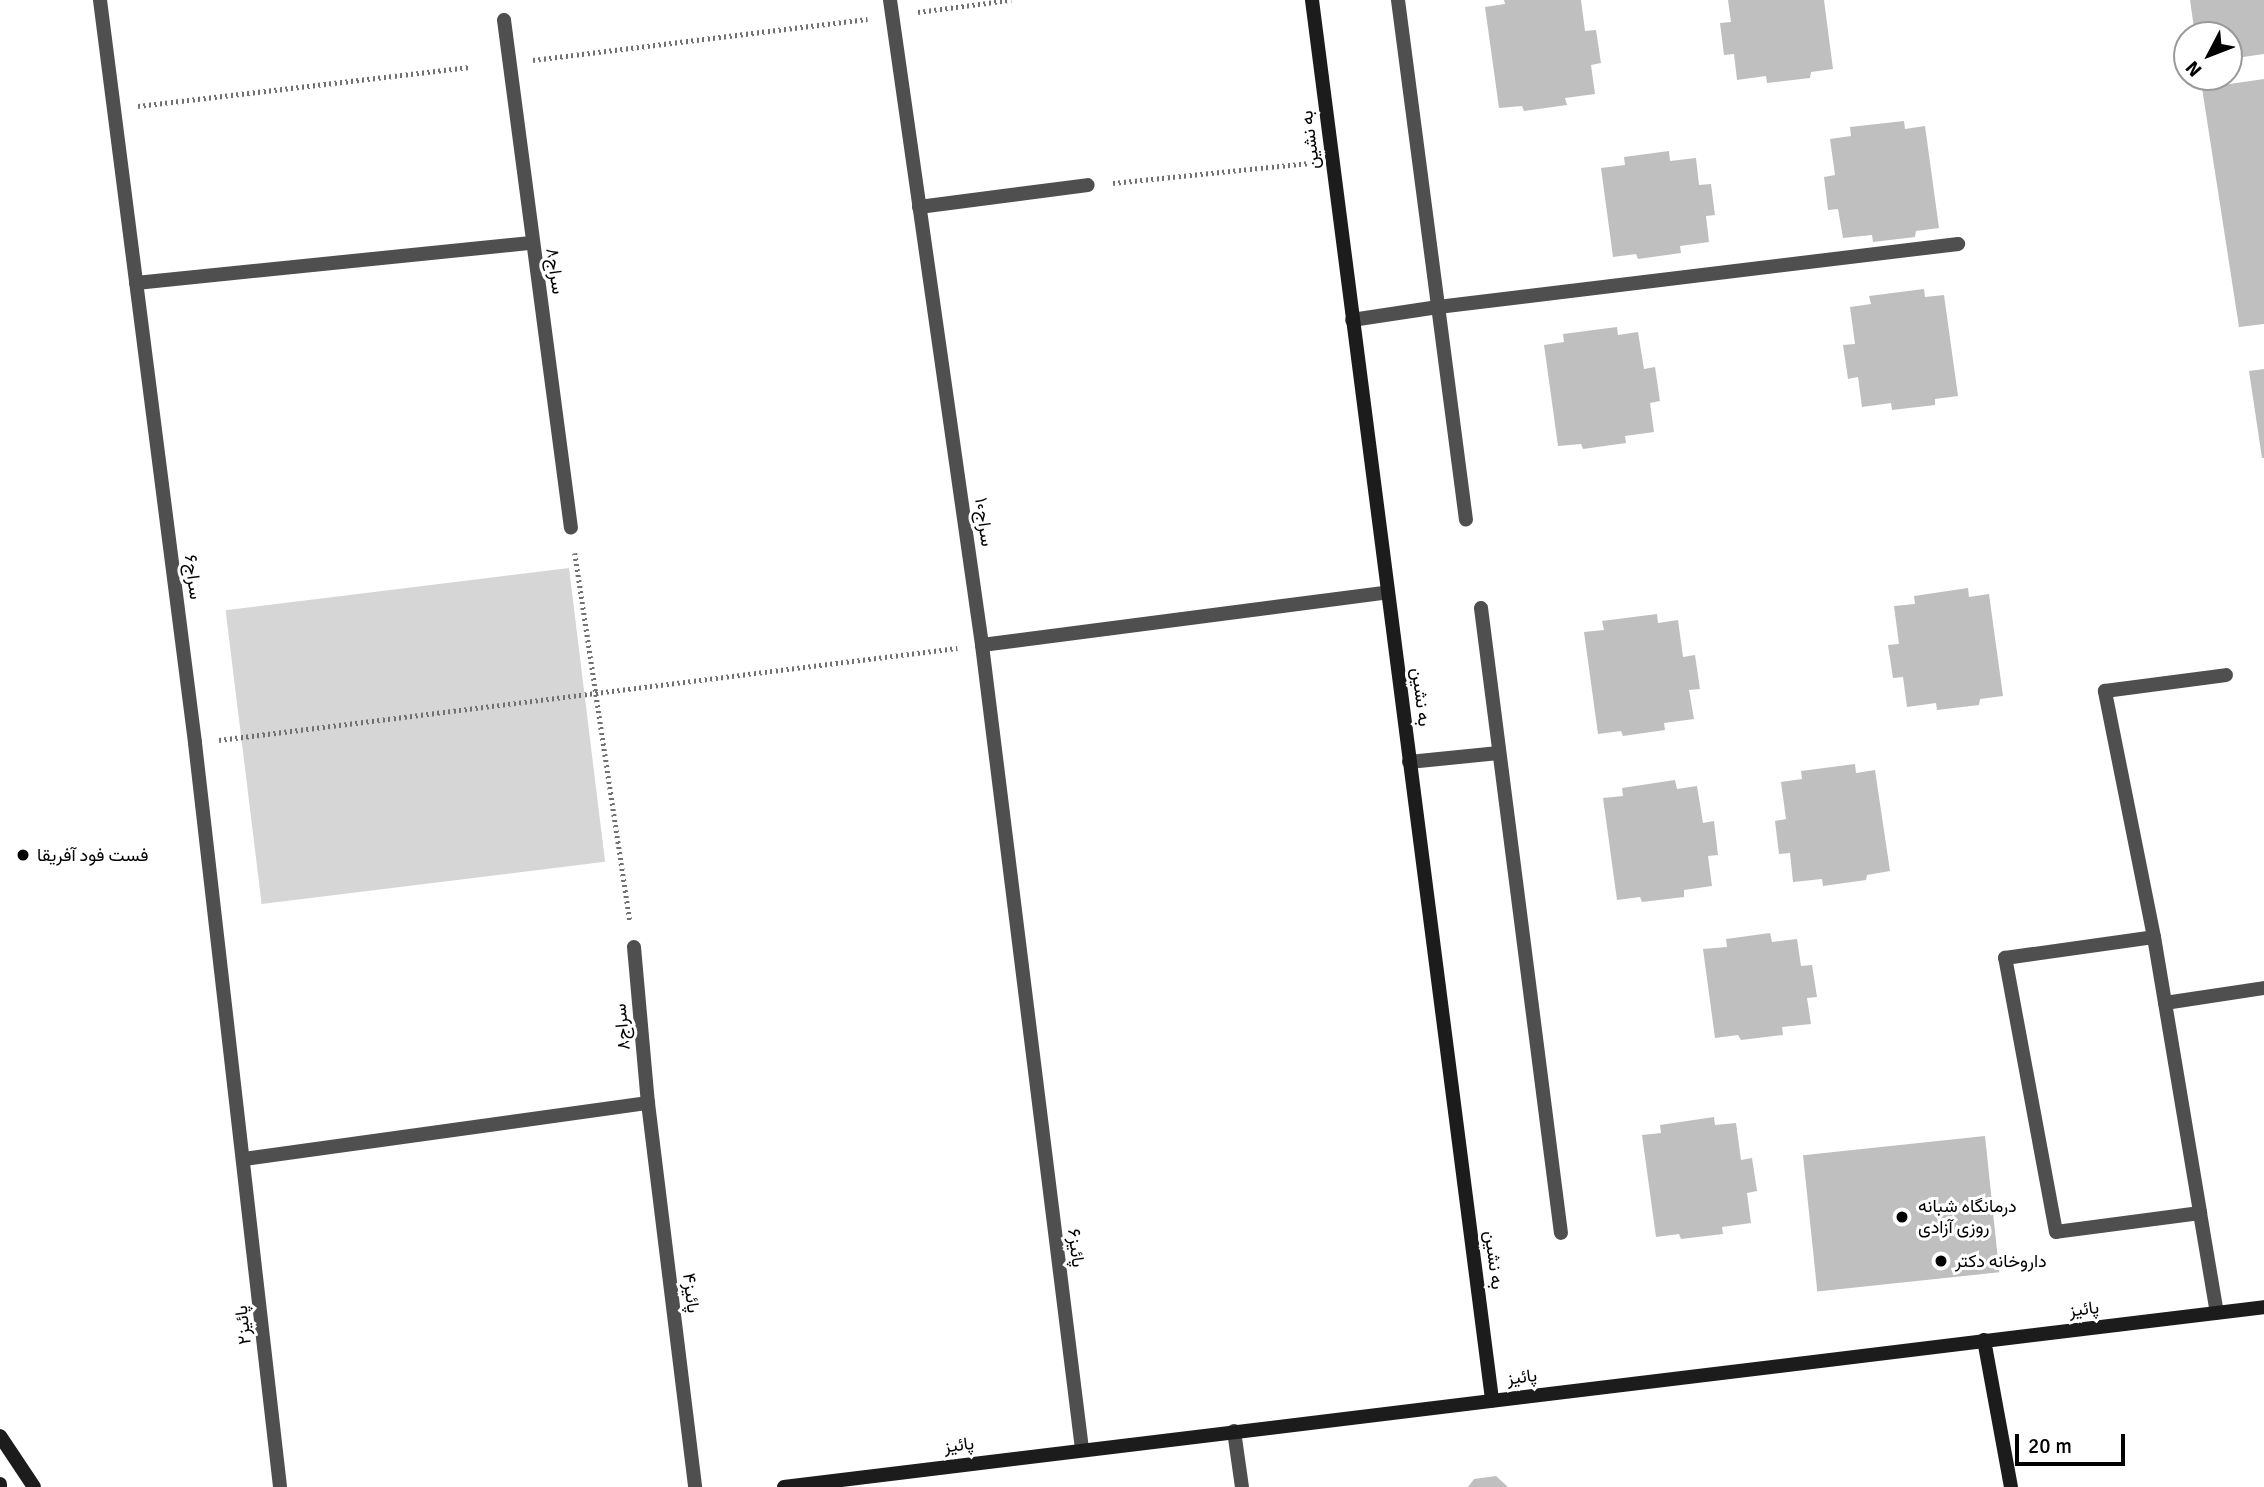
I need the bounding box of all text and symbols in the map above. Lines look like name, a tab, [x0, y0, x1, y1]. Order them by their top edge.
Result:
north arrow	[2173, 21, 2243, 91]
text: N	[2181, 56, 2207, 82]
street label: به نشین	[1296, 109, 1324, 171]
street label: سراج۸	[541, 246, 569, 296]
street label: سراج۱۰	[970, 496, 998, 548]
street label: سراج۶	[180, 553, 206, 601]
street label: به نشین	[1407, 666, 1435, 728]
place label: فست فود آفریقا	[37, 844, 149, 866]
marker: فست فود آفریقا	[15, 847, 31, 863]
street label: ۸سراج	[609, 1003, 635, 1051]
place label: درمانگاه شبانه روزی آزادی	[1918, 1196, 2017, 1238]
marker: درمانگاه شبانه روزی آزادی	[1892, 1207, 1912, 1227]
street label: پائیز۶	[1063, 1227, 1089, 1269]
street label: به نشین	[1480, 1229, 1508, 1291]
place label: داروخانه دکتر	[1955, 1250, 2047, 1272]
marker: داروخانه دکتر	[1933, 1253, 1949, 1269]
street label: پائیز۴	[678, 1272, 704, 1314]
street label: پائیز	[2068, 1296, 2100, 1322]
street label: پائیز۲	[230, 1304, 256, 1346]
street label: پائیز	[1506, 1364, 1538, 1390]
scale bar	[2019, 1420, 2129, 1464]
street label: پائیز	[943, 1432, 975, 1458]
text: 20 m	[2028, 1433, 2072, 1459]

